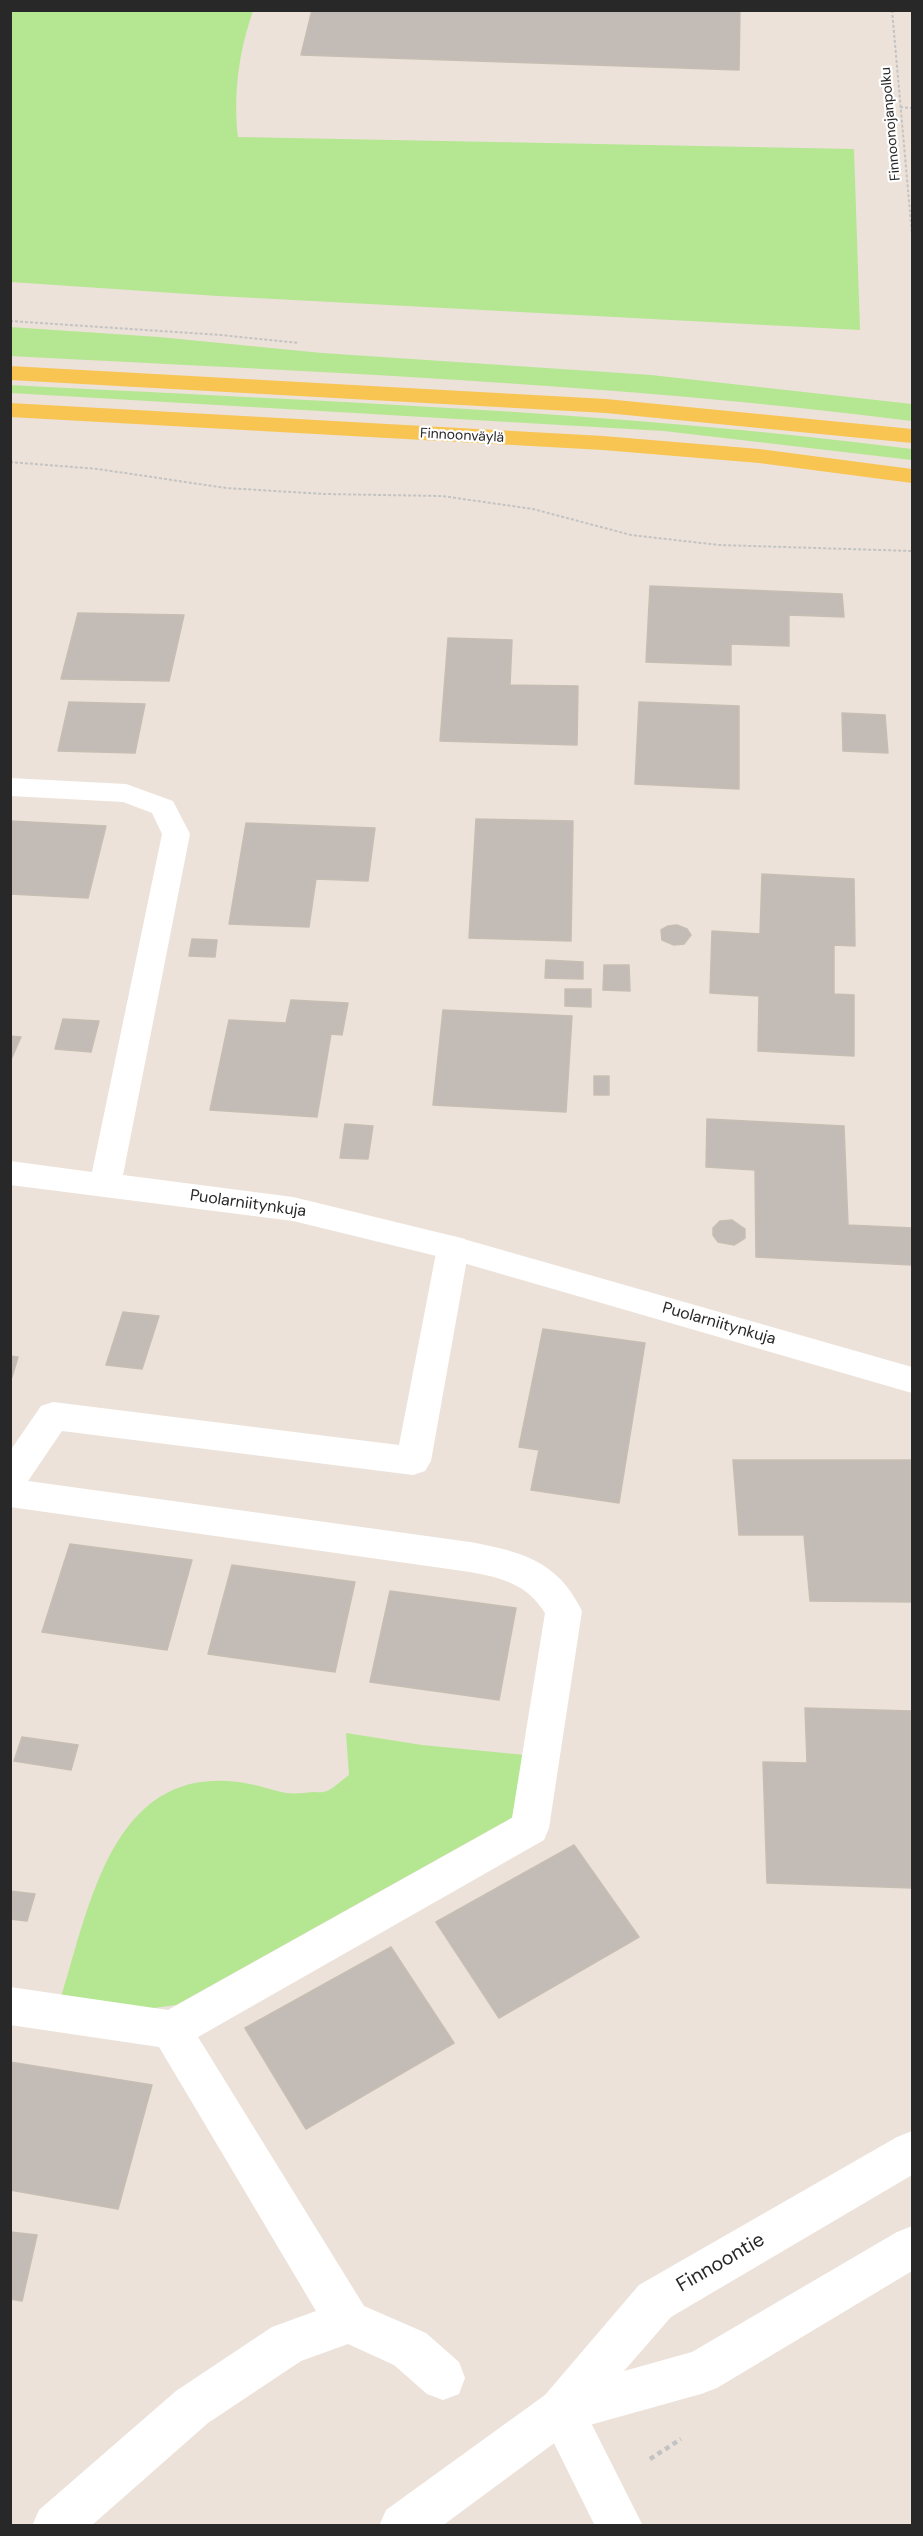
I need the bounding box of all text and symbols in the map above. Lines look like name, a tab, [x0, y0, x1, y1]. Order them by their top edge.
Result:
street label: Finnoonojanpolku	[878, 66, 904, 182]
street label: Finnoonväylä	[419, 425, 505, 447]
street label: Puolarniitynkuja	[189, 1186, 307, 1222]
street label: Puolarniitynkuja	[660, 1299, 778, 1349]
street label: Finnoontie	[673, 2228, 769, 2298]

